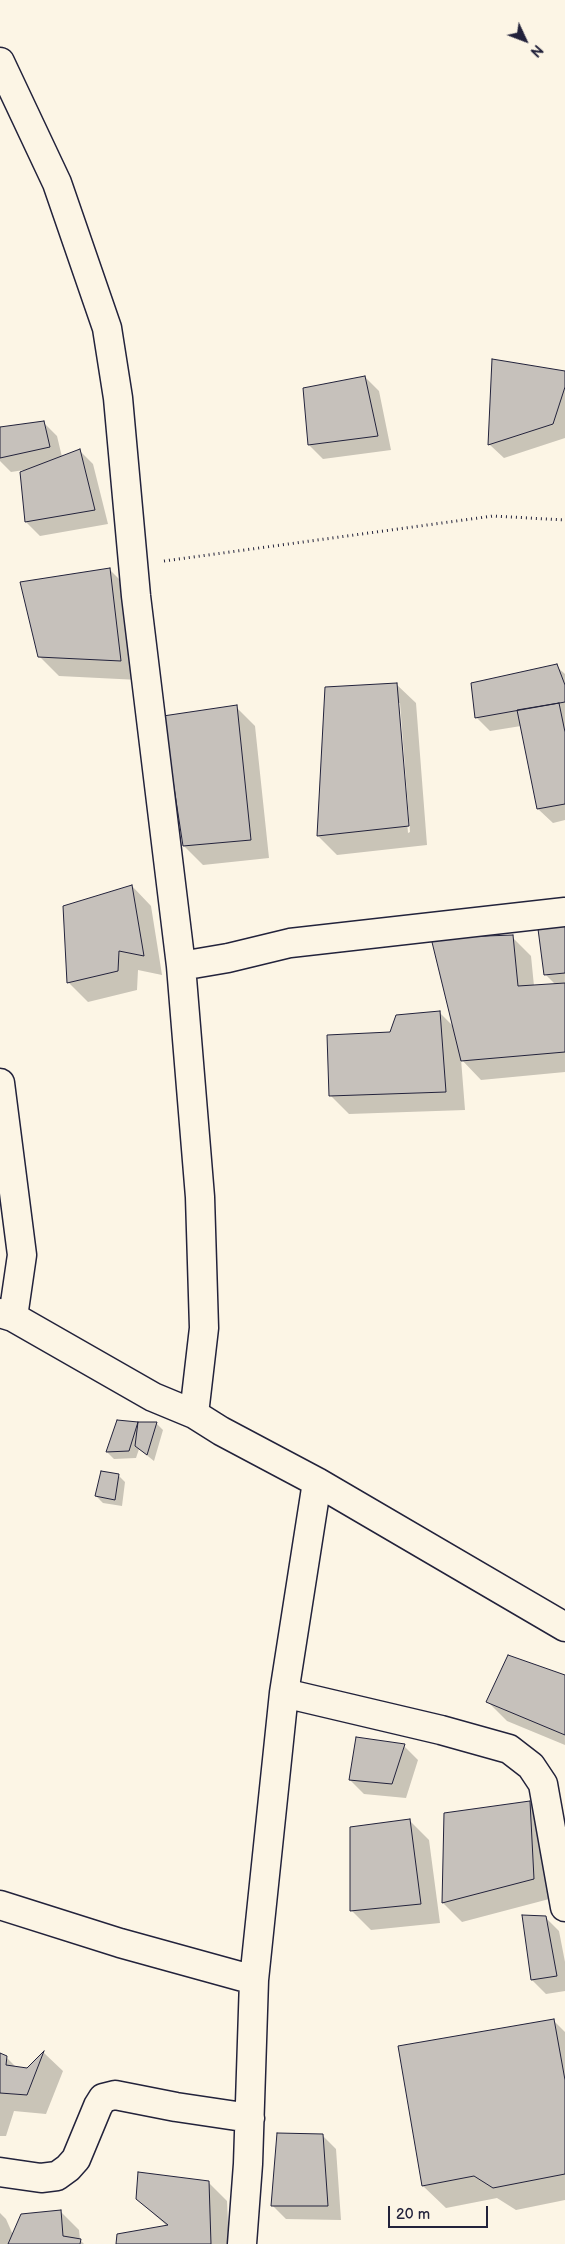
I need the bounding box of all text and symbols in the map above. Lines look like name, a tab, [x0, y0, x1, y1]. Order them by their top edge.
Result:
north arrow	[500, 15, 550, 65]
text: N	[527, 41, 546, 60]
scale bar	[390, 2196, 490, 2228]
text: 20 m	[396, 2205, 430, 2224]

